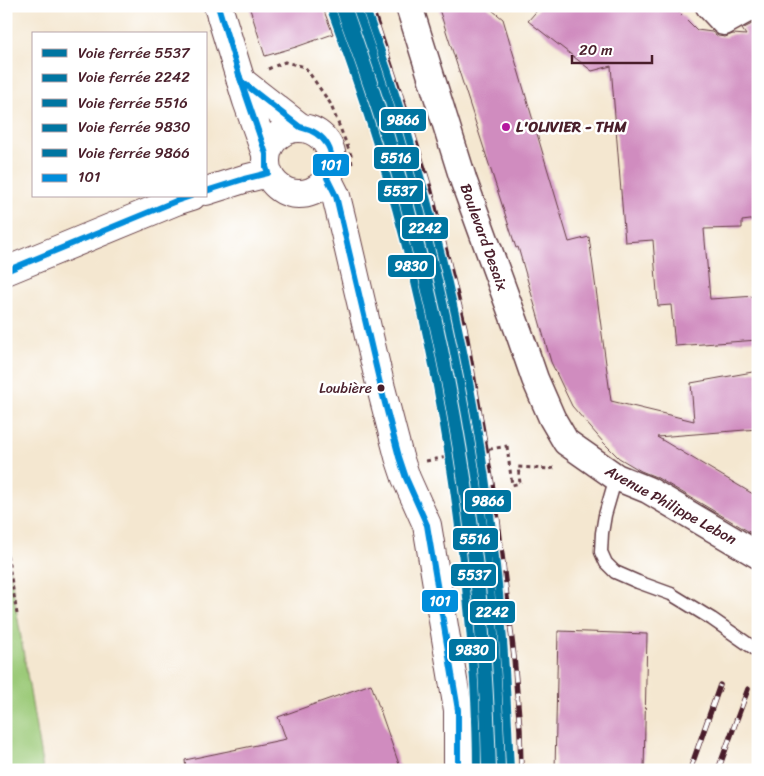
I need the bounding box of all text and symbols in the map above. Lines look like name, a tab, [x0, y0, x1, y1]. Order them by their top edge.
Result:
legend	[32, 32, 208, 198]
scale bar	[572, 32, 652, 64]
text: 20 m	[579, 37, 613, 63]
text: Voie ferrée 5537	[78, 40, 191, 66]
text: Voie ferrée 2242	[78, 64, 190, 90]
text: Voie ferrée 5516	[78, 90, 188, 116]
line badge: 9866	[380, 108, 427, 132]
text: 9866	[387, 108, 420, 133]
text: Voie ferrée 9830	[78, 114, 190, 140]
place label: L'OLIVIER - THM	[516, 114, 627, 140]
marker: L'OLIVIER - THM	[500, 121, 512, 133]
text: Voie ferrée 9866	[78, 140, 190, 166]
line badge: 5516	[373, 146, 420, 170]
text: 5516	[380, 146, 412, 171]
line badge: 101	[312, 153, 350, 177]
text: 101	[321, 153, 341, 178]
text: 101	[78, 164, 100, 190]
line badge: 5537	[377, 179, 424, 203]
text: 5537	[384, 179, 417, 204]
street label: Boulevard Desaix	[453, 180, 515, 294]
line badge: 2242	[401, 216, 449, 240]
text: 2242	[408, 216, 442, 241]
line badge: 9830	[387, 254, 435, 278]
text: 9830	[394, 254, 428, 279]
place label: Loubière	[319, 376, 372, 401]
marker: Loubière	[376, 383, 386, 393]
street label: Avenue Philippe Lebon	[600, 458, 742, 552]
line badge: 9866	[464, 489, 512, 513]
text: 9866	[472, 489, 505, 514]
line badge: 5516	[452, 527, 499, 551]
text: 5516	[459, 527, 491, 552]
line badge: 5537	[450, 563, 497, 587]
text: 5537	[458, 563, 491, 588]
line badge: 101	[421, 589, 459, 613]
text: 101	[430, 589, 450, 614]
line badge: 2242	[469, 600, 516, 624]
text: 2242	[475, 600, 509, 625]
line badge: 9830	[448, 638, 496, 662]
text: 9830	[455, 638, 489, 663]

